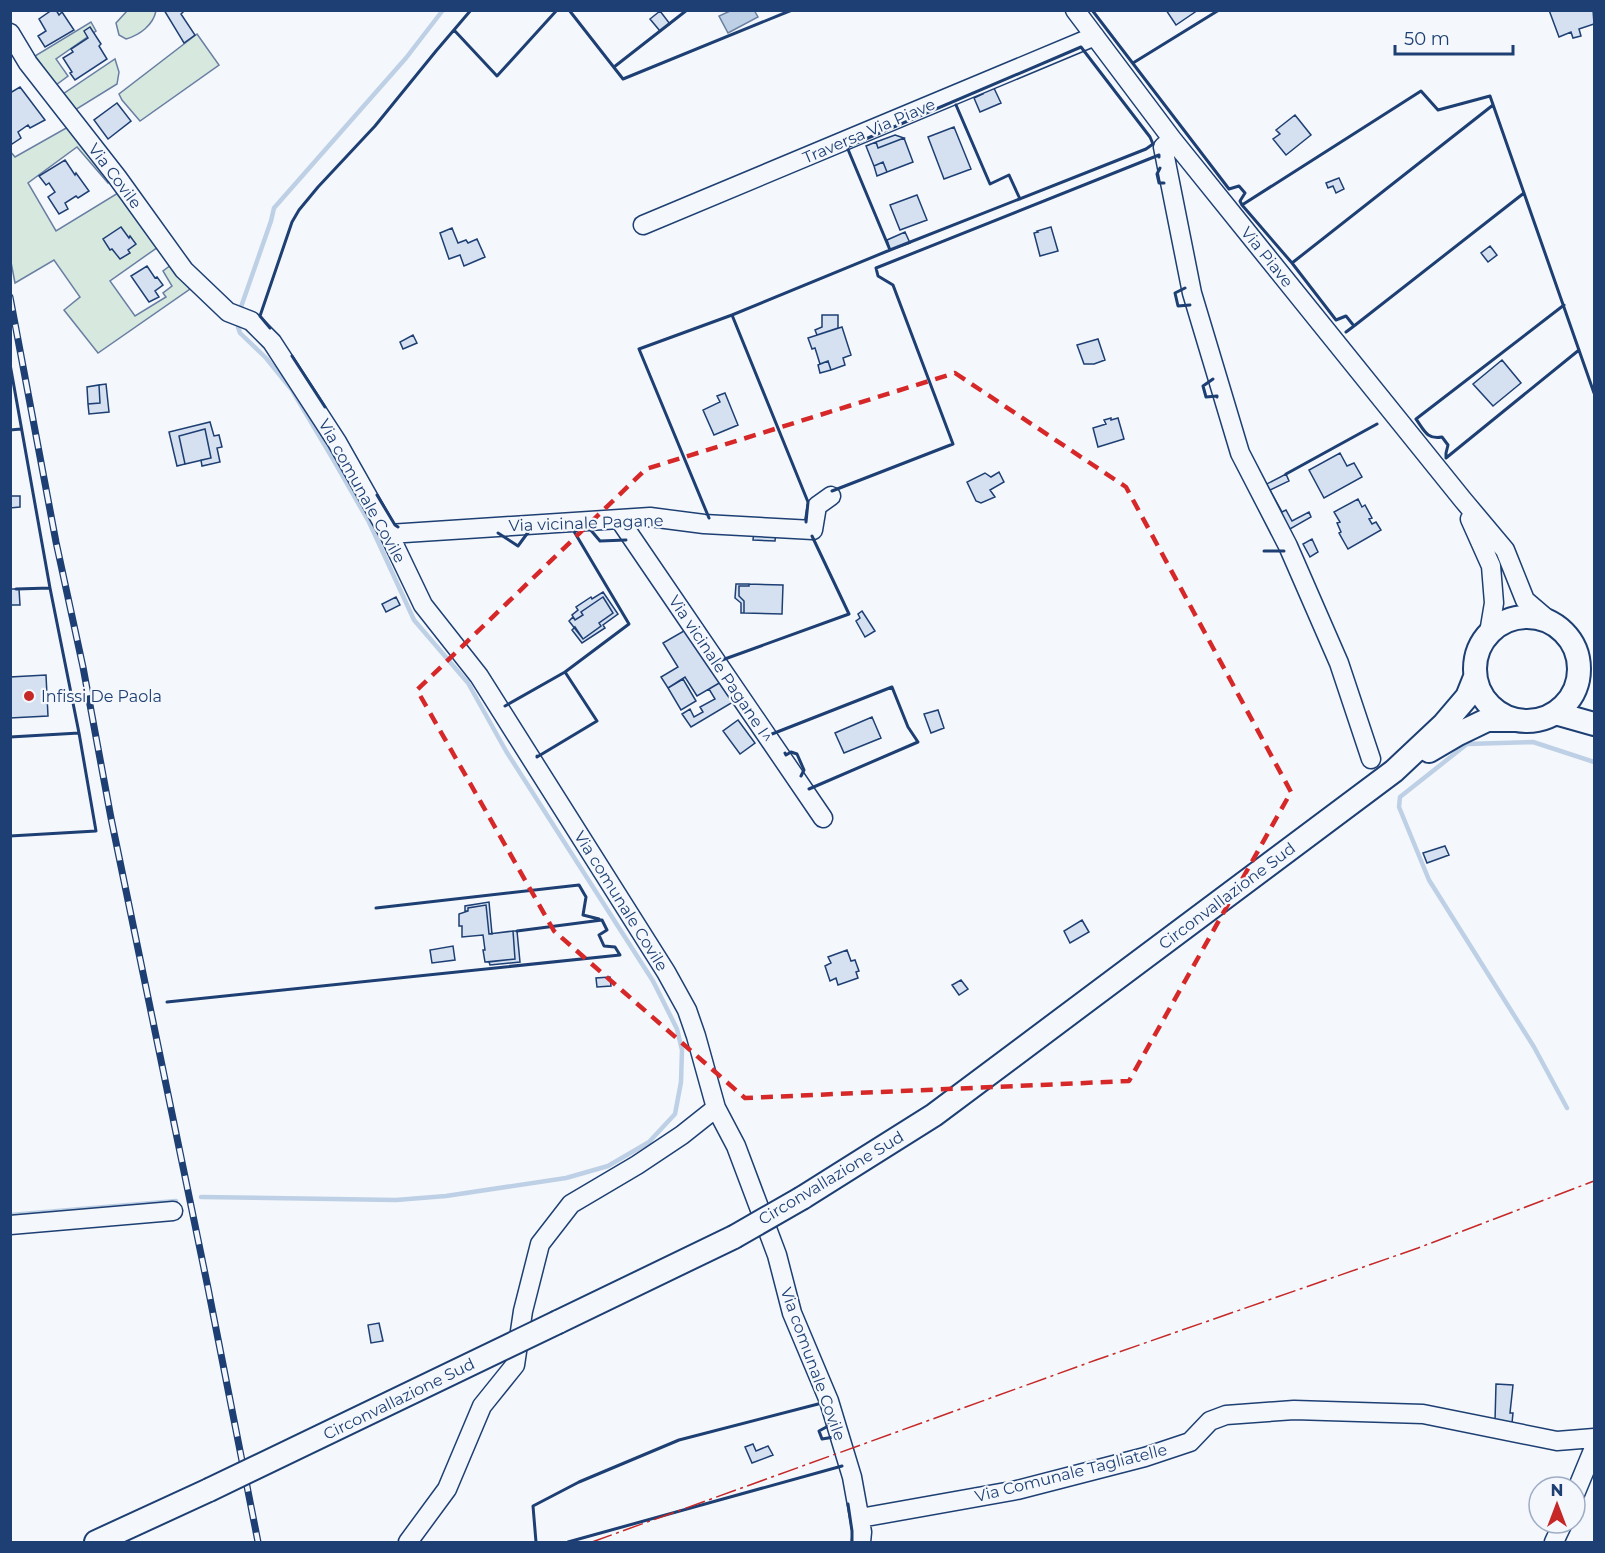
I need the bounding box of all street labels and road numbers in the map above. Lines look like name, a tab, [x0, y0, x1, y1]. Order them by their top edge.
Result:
street label: Traversa Via Piave	[800, 95, 938, 167]
street label: Via Covile	[84, 140, 146, 212]
street label: Via Piave	[1237, 223, 1297, 291]
street label: Via comunale Covile	[315, 416, 409, 566]
street label: Via vicinale Pagane	[508, 511, 664, 535]
street label: Via vicinale Pagane I^	[665, 592, 777, 746]
street label: Via comunale Covile	[570, 827, 672, 975]
street label: Circonvallazione Sud	[1155, 838, 1299, 954]
street label: Circonvallazione Sud	[755, 1127, 907, 1229]
street label: Via comunale Covile	[776, 1285, 850, 1443]
street label: Circonvallazione Sud	[320, 1354, 478, 1444]
street label: Via Comunale Tagliatelle	[973, 1440, 1169, 1506]

